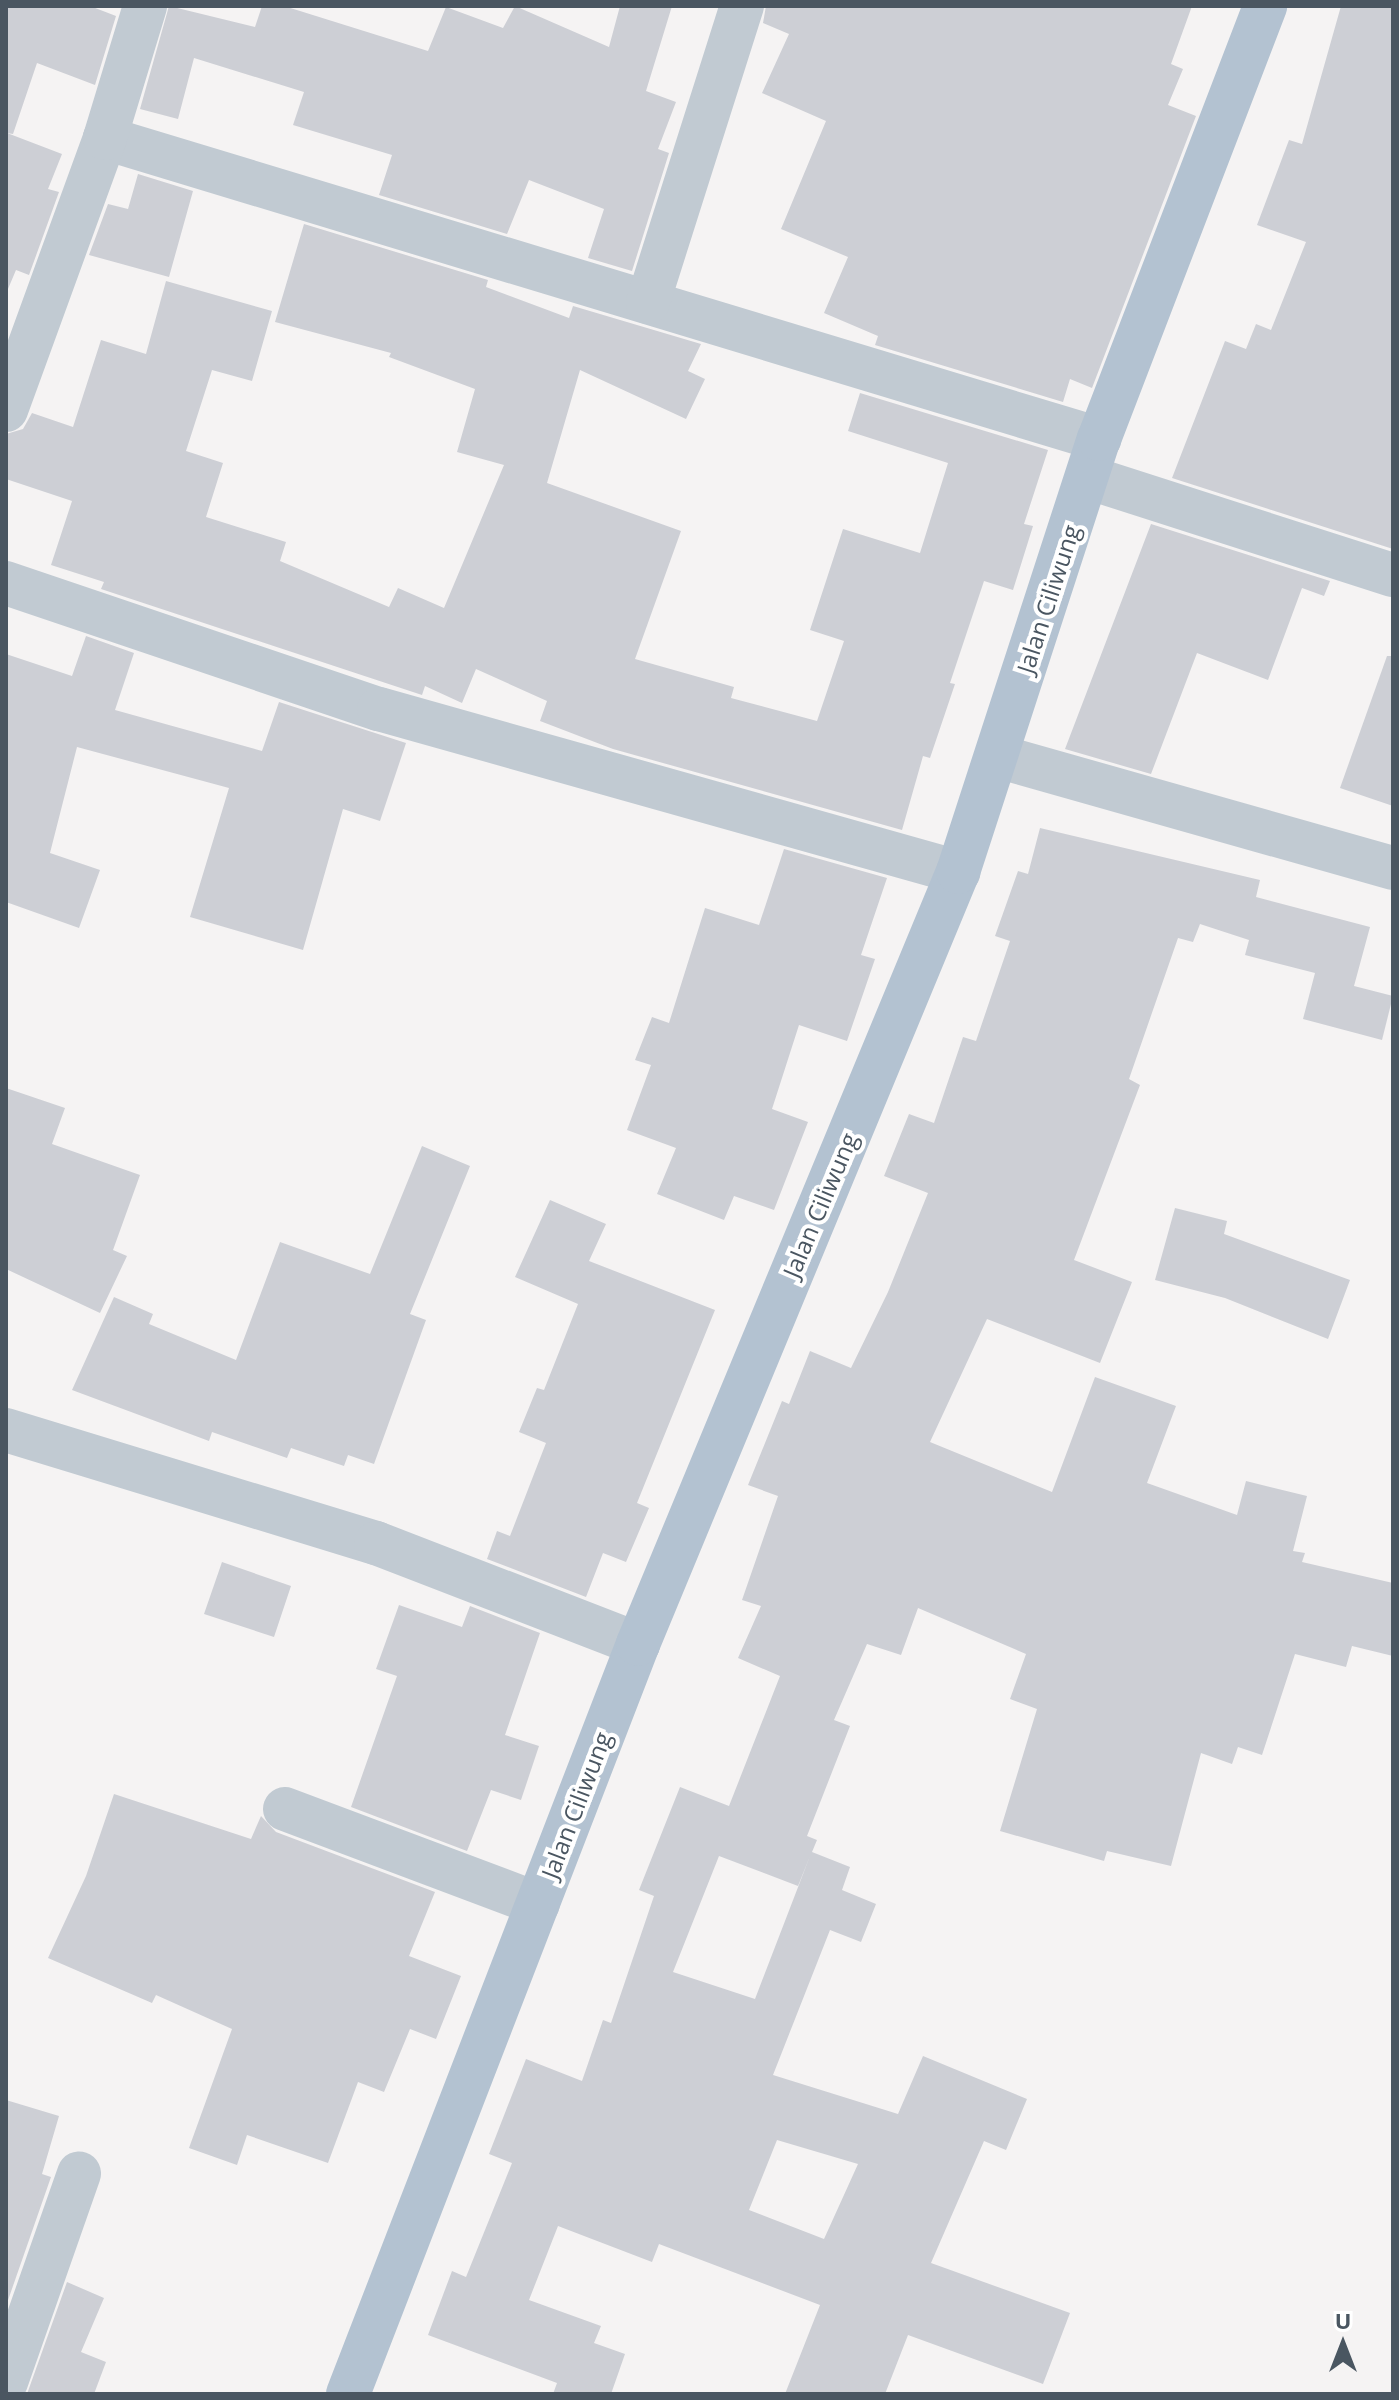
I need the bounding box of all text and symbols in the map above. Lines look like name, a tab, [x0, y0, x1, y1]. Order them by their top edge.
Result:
street label: Jalan Ciliwung	[1010, 521, 1086, 677]
street label: Jalan Ciliwung	[777, 1128, 863, 1282]
street label: Jalan Ciliwung	[535, 1728, 617, 1882]
north arrow	[1303, 2304, 1383, 2384]
text: U	[1335, 2305, 1351, 2335]

